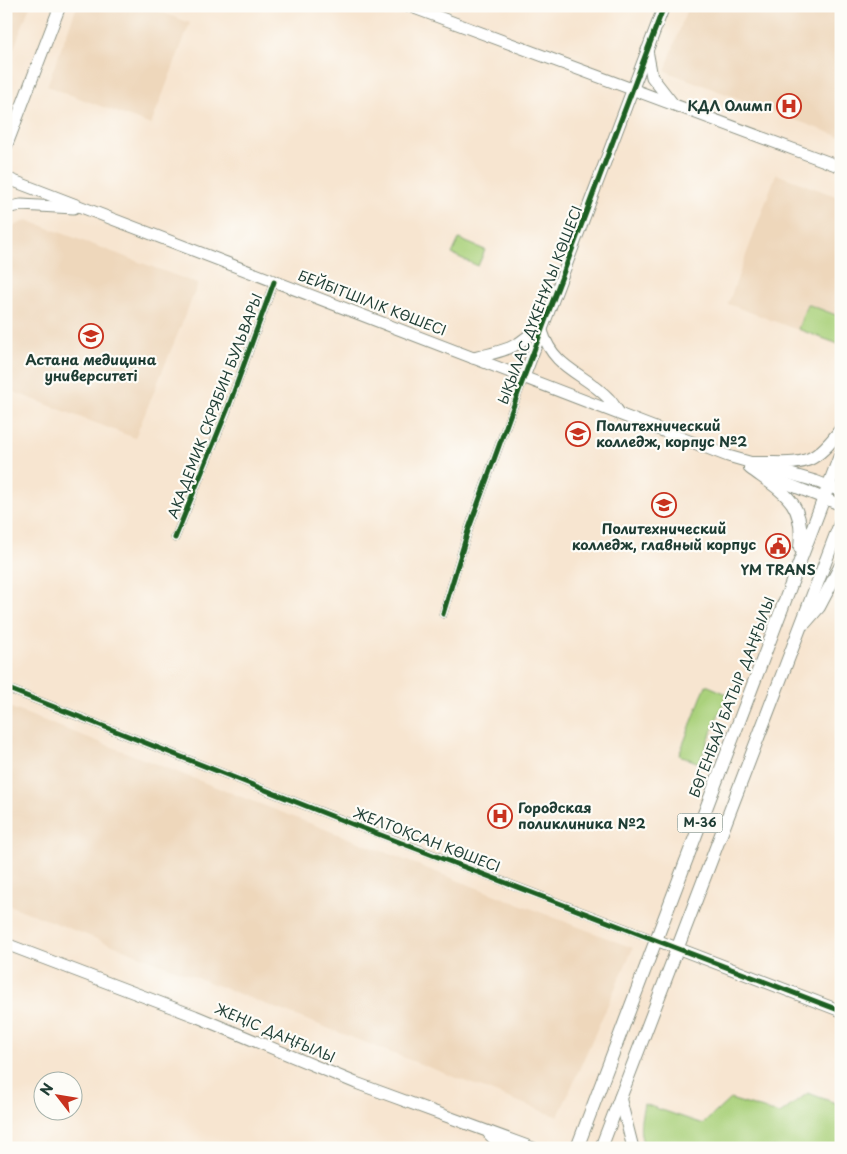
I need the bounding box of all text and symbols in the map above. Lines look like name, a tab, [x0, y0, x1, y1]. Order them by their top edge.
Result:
hospital icon: КДЛ Олимп	[776, 93, 802, 119]
place label: КДЛ Олимп	[687, 95, 772, 116]
street label: ЫҚЫЛАС ДҮКЕНҰЛЫ КӨШЕСІ	[492, 203, 587, 407]
street label: БЕЙБІТШІЛІК КӨШЕСІ	[295, 265, 449, 341]
street label: АКАДЕМИК СКРЯБИН БУЛЬВАРЫ	[162, 290, 267, 521]
school or university icon: Астана медицина университеті	[78, 323, 104, 349]
place label: Астана медицина университеті	[26, 349, 157, 386]
place label: Политехнический колледж, корпус №2	[596, 415, 747, 452]
school or university icon: Политехнический колледж, корпус №2	[565, 421, 591, 447]
school or university icon: Политехнический колледж, главный корпус	[651, 492, 677, 518]
place label: Политехнический колледж, главный корпус	[572, 518, 756, 555]
public building icon: YM TRANS	[765, 533, 791, 559]
place label: YM TRANS	[740, 559, 816, 580]
street label: БӨГЕНБАЙ БАТЫР ДАҢҒЫЛЫ	[684, 593, 780, 800]
place label: Городская поликлиника №2	[518, 797, 646, 834]
street label: ЖЕЛТОҚСАН КӨШЕСІ	[350, 802, 503, 877]
hospital icon: Городская поликлиника №2	[487, 803, 513, 829]
road number: M-36	[678, 814, 722, 832]
street label: ЖЕҢІС ДАҢҒЫЛЫ	[212, 998, 339, 1067]
north arrow	[32, 1072, 82, 1122]
text: N	[35, 1079, 58, 1099]

